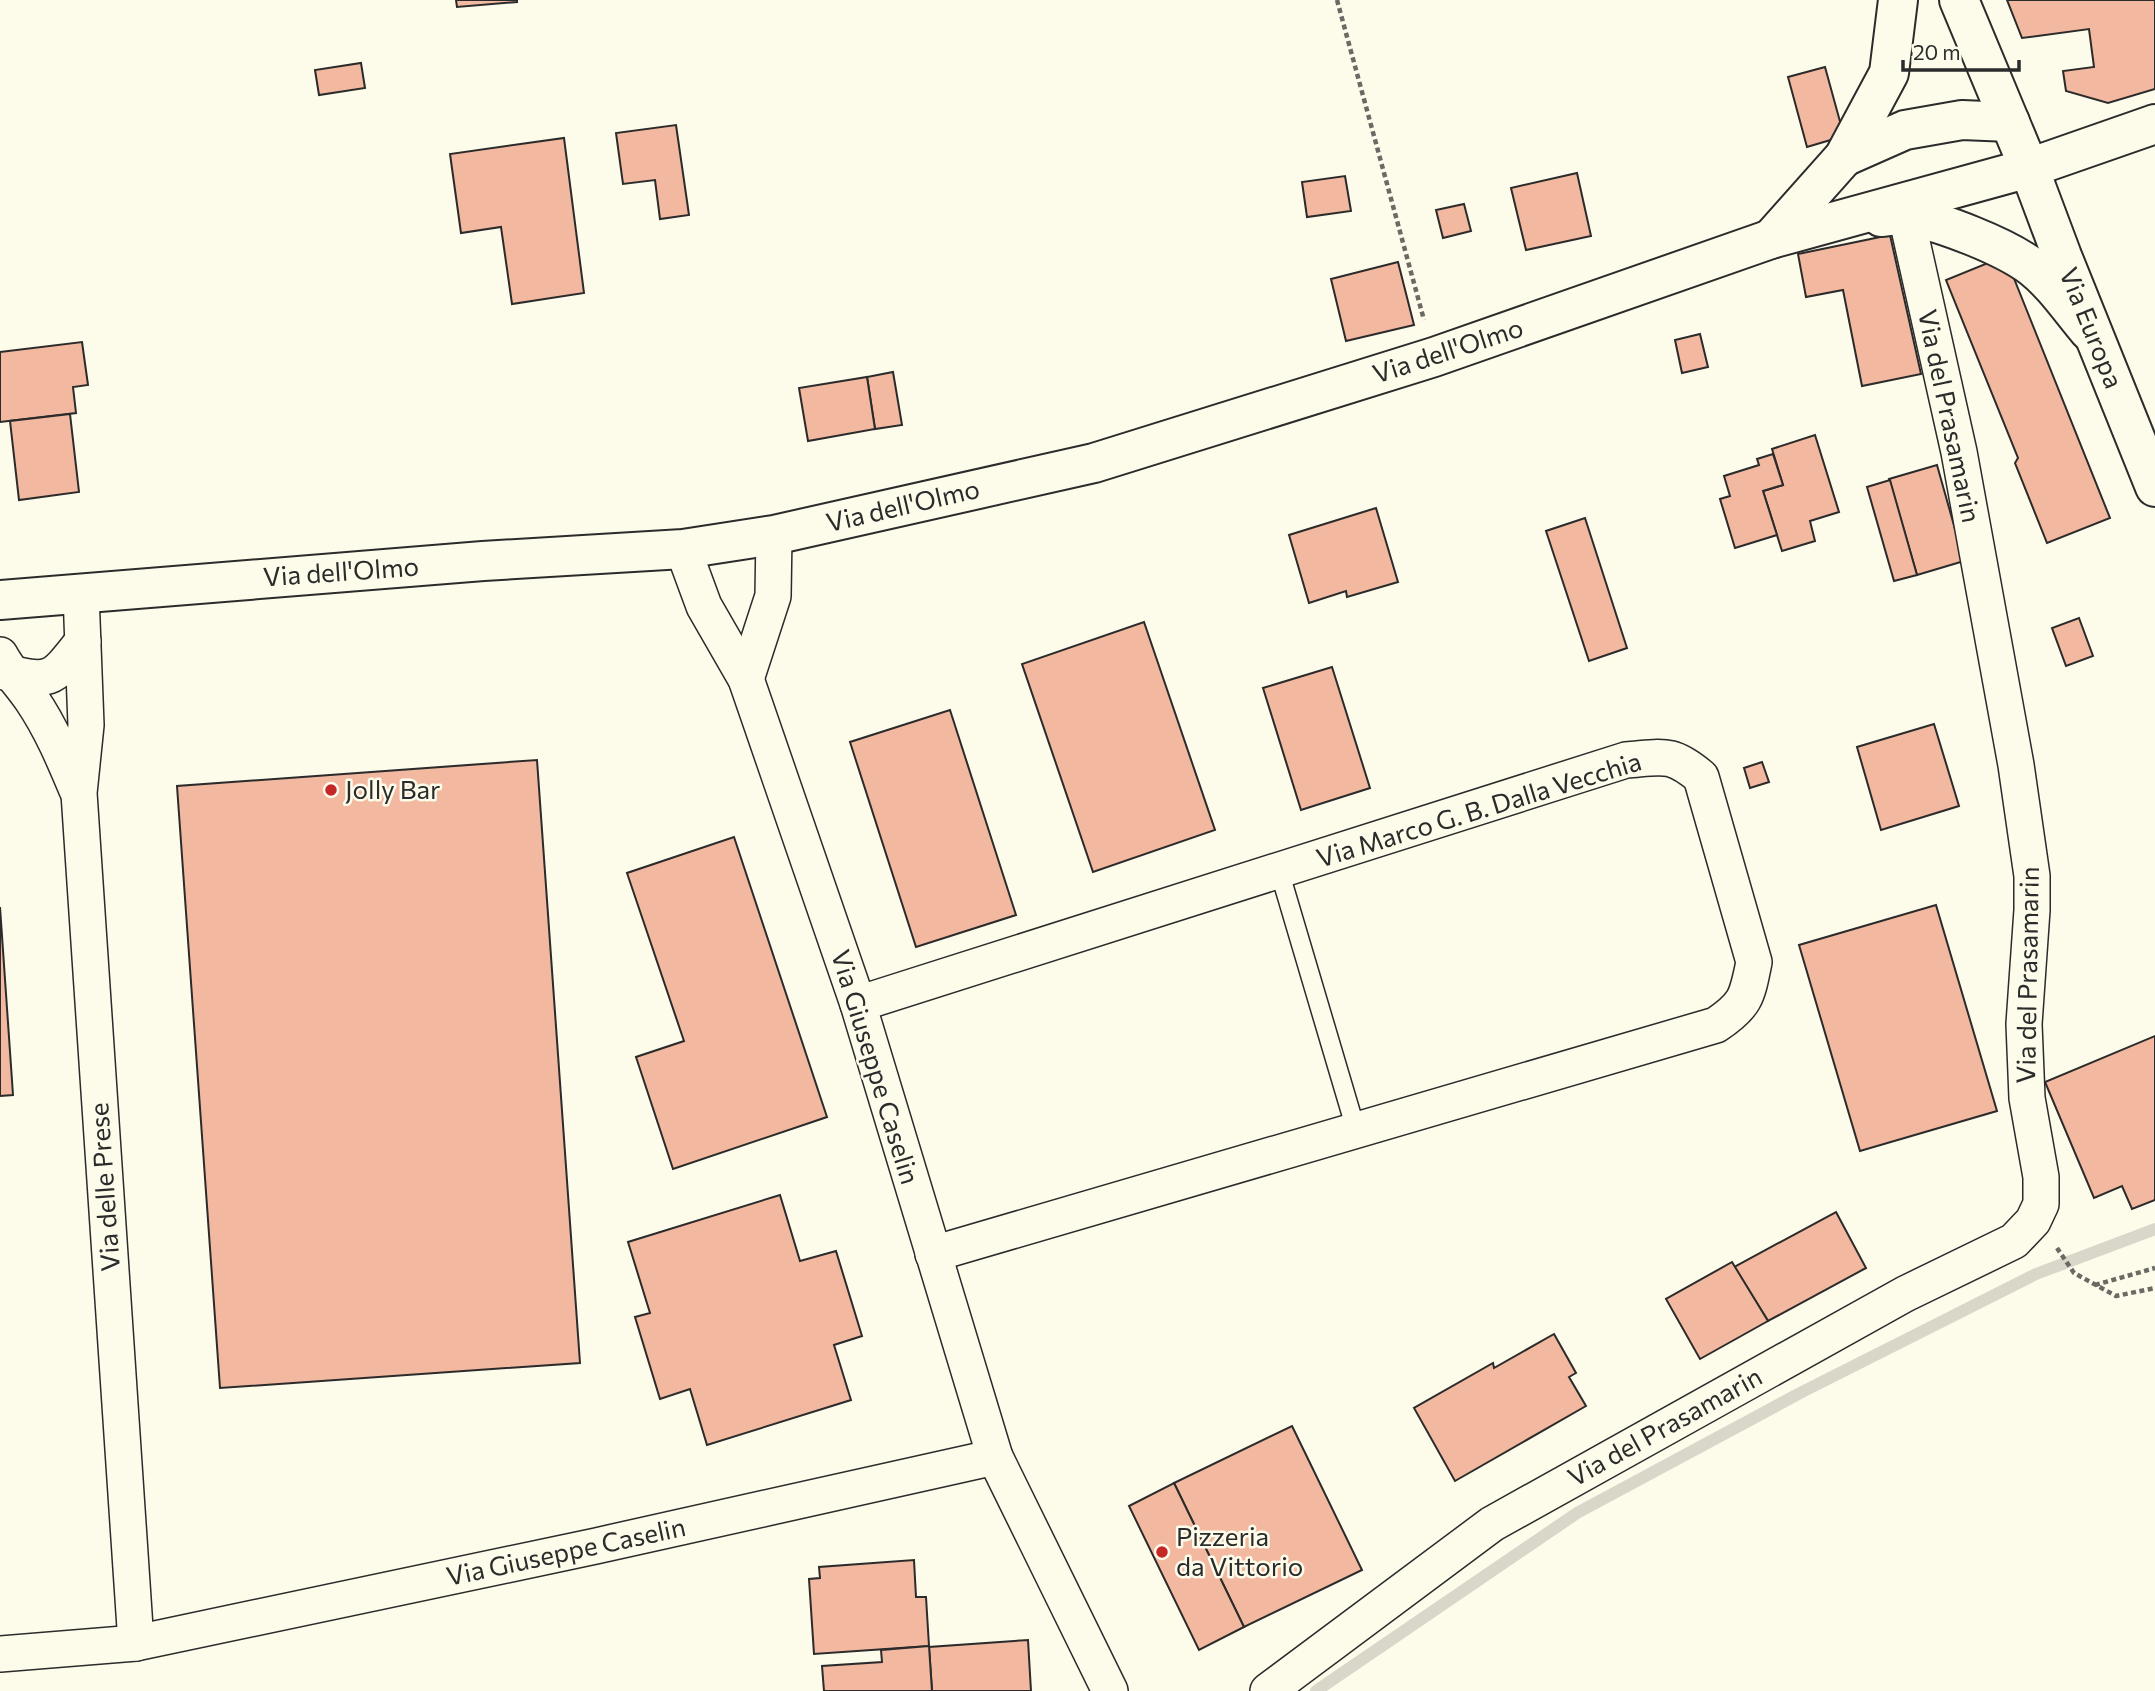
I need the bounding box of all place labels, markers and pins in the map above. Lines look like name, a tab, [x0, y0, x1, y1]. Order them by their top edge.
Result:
place label: Jolly Bar	[345, 773, 441, 804]
marker: Jolly Bar	[323, 782, 339, 798]
place label: Pizzeria da Vittorio	[1176, 1520, 1303, 1581]
marker: Pizzeria da Vittorio	[1154, 1544, 1170, 1560]

